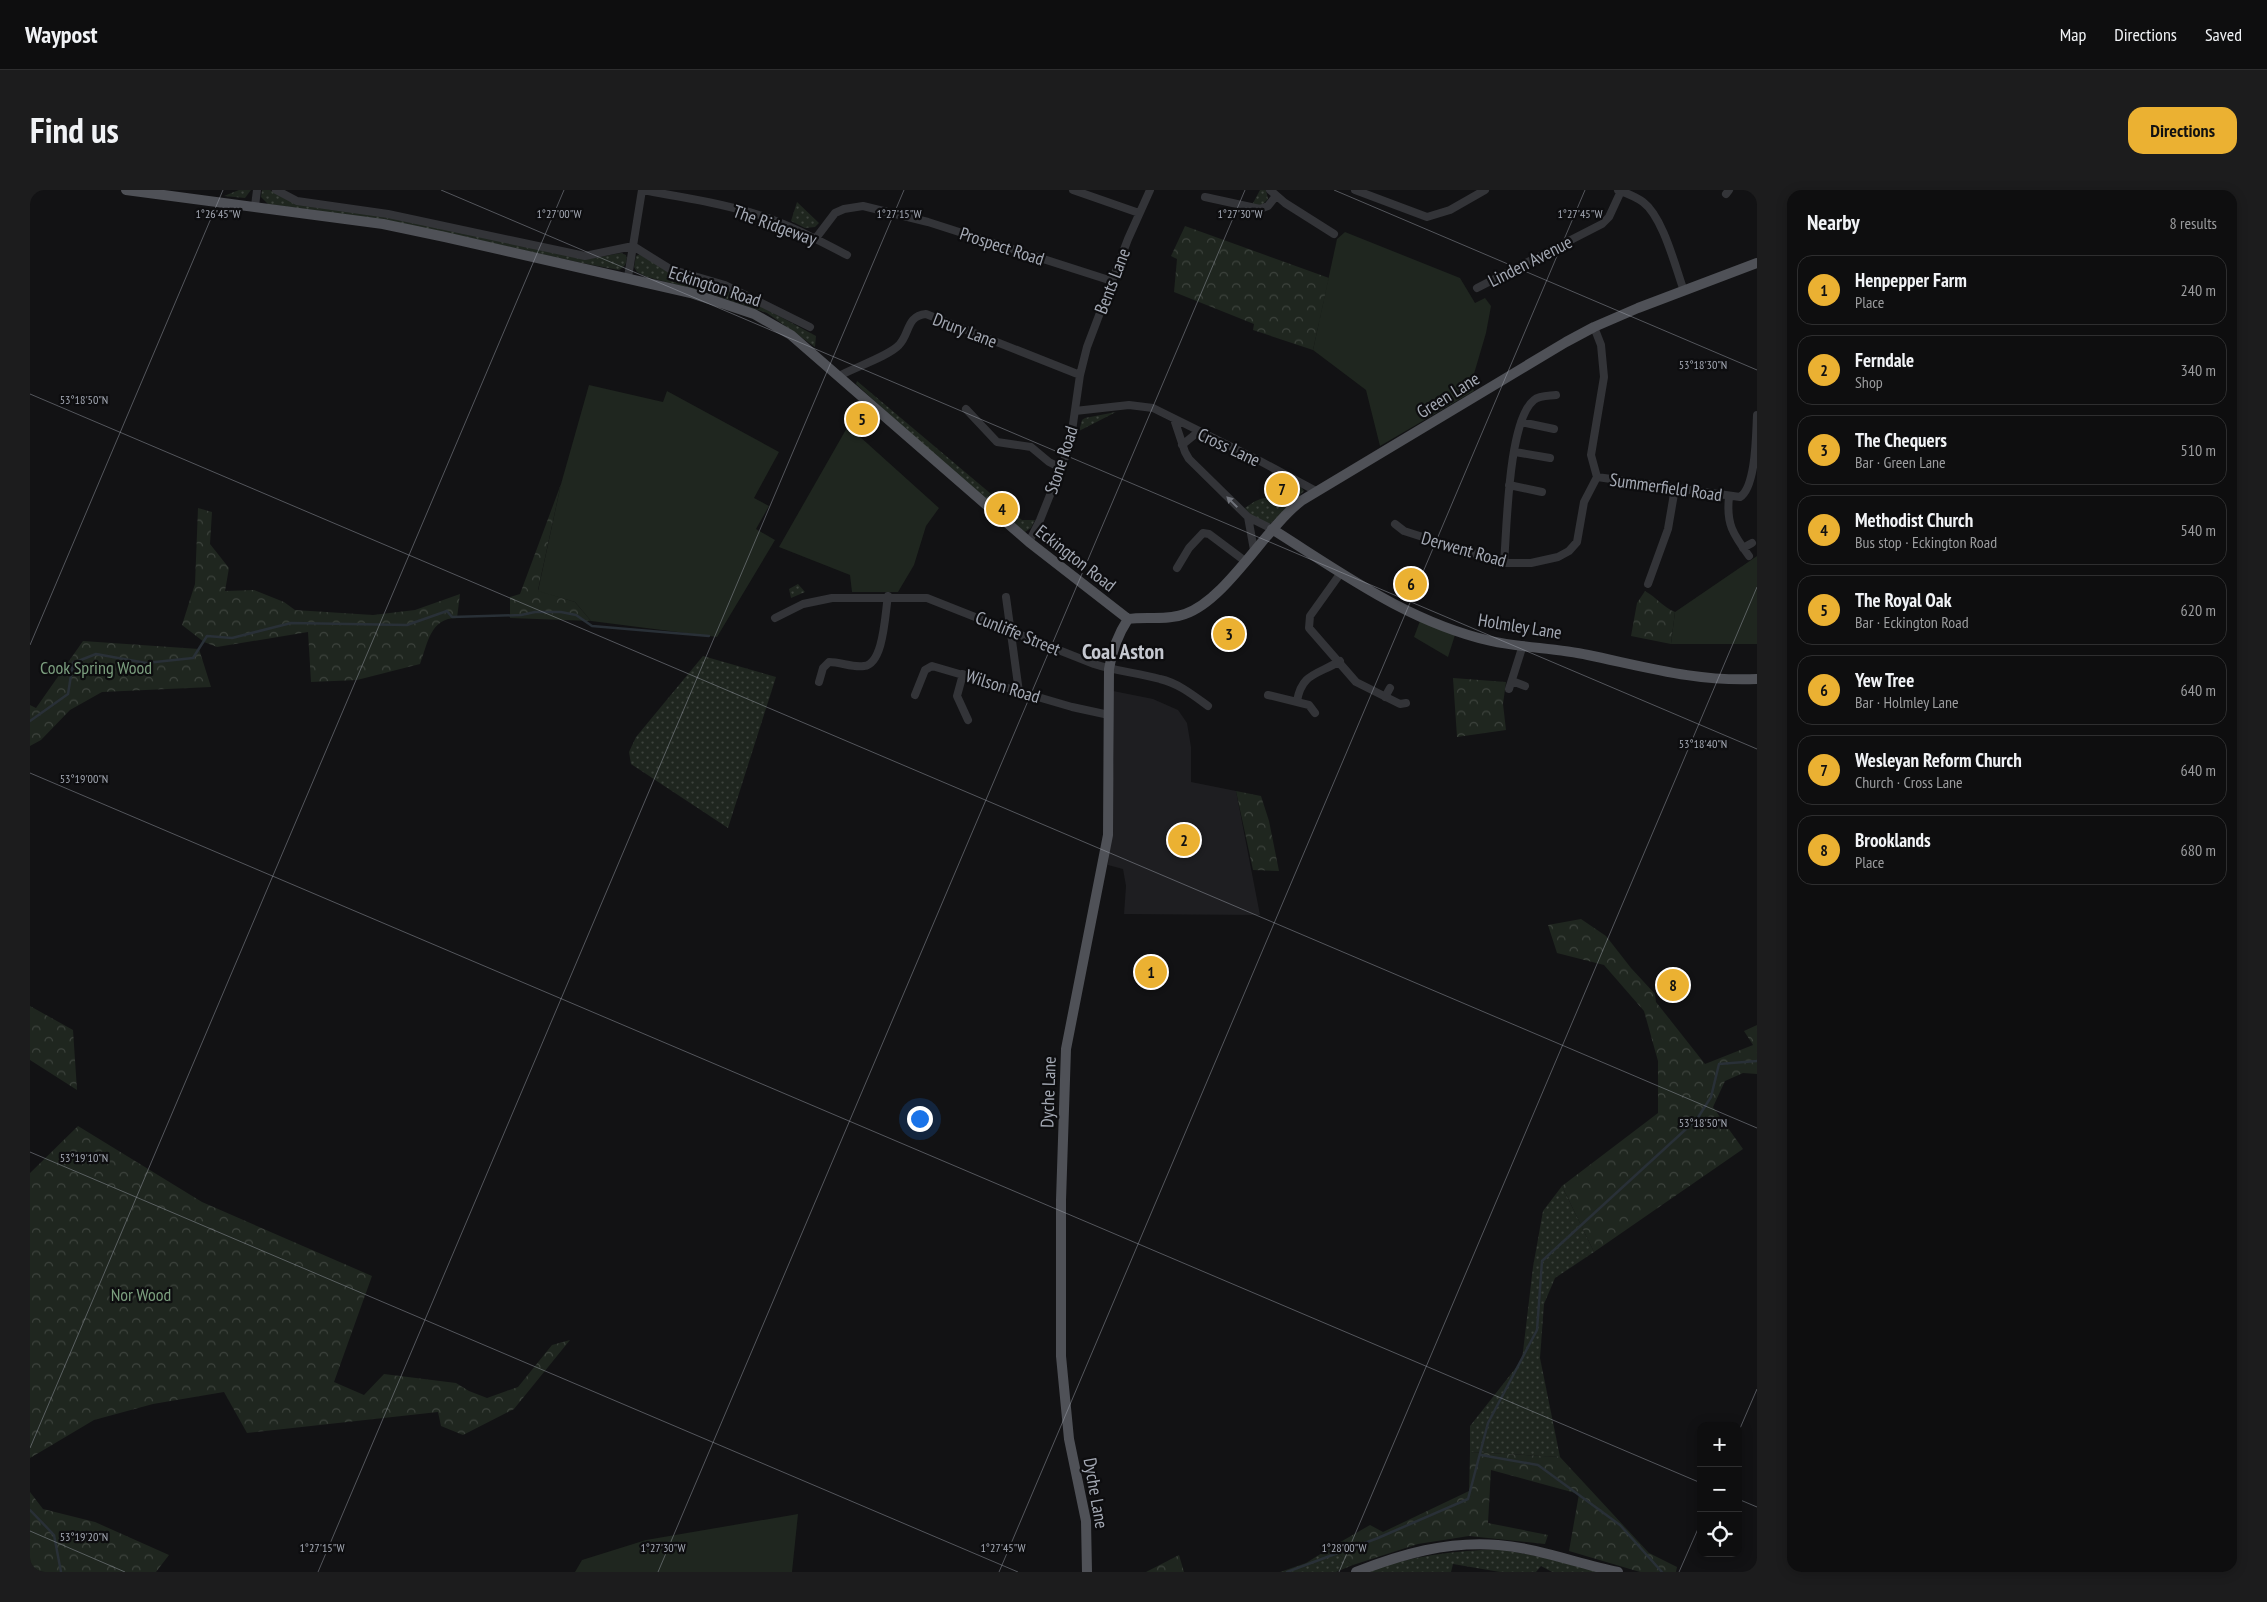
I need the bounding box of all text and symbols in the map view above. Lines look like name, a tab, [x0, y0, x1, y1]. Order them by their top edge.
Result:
text: Waypost	[25, 19, 98, 50]
text: Map	[2060, 23, 2086, 46]
text: Directions	[2114, 23, 2177, 46]
text: Saved	[2205, 23, 2242, 46]
text: Find us	[30, 107, 119, 153]
button: Directions	[2128, 107, 2237, 154]
street label: The Ridgeway	[730, 199, 820, 251]
text: 1°26'45"W	[195, 206, 241, 221]
text: 1°27'00"W	[536, 206, 582, 221]
text: 1°27'15"W	[876, 206, 922, 221]
text: 1°27'30"W	[1217, 206, 1263, 221]
text: 1°27'45"W	[1557, 206, 1603, 221]
text: Nearby	[1807, 209, 1860, 236]
text: 8 results	[2170, 213, 2217, 233]
street label: Prospect Road	[957, 222, 1047, 270]
street label: Linden Avenue	[1484, 230, 1576, 292]
street label: Bents Lane	[1089, 245, 1135, 317]
street label: Eckington Road	[666, 260, 764, 312]
text: Henpepper Farm	[1855, 268, 1967, 292]
text: 1	[1820, 280, 1828, 300]
text: 240 m	[2181, 280, 2216, 300]
text: Place	[1855, 292, 1884, 312]
street label: Drury Lane	[930, 307, 1000, 353]
text: Ferndale	[1855, 348, 1914, 372]
text: 53°18'30"N	[1679, 357, 1727, 372]
text: 2	[1820, 360, 1828, 380]
text: 340 m	[2181, 360, 2216, 380]
street label: Green Lane	[1412, 367, 1484, 423]
text: Shop	[1855, 372, 1883, 392]
text: 53°18'50"N	[60, 392, 108, 407]
pin: 5	[846, 400, 878, 438]
street label: Stone Road	[1039, 423, 1083, 497]
street label: Cross Lane	[1194, 423, 1264, 471]
text: The Chequers	[1855, 428, 1947, 452]
text: 3	[1820, 440, 1828, 460]
text: 510 m	[2181, 440, 2216, 460]
text: Bar · Green Lane	[1855, 452, 1946, 472]
street label: Summerfield Road	[1608, 468, 1724, 506]
pin: 7	[1266, 470, 1298, 508]
pin: 4	[986, 490, 1018, 528]
one-way arrow	[1226, 496, 1238, 508]
text: Methodist Church	[1855, 508, 1973, 532]
street label: Eckington Road	[1031, 519, 1121, 597]
text: 4	[1820, 520, 1828, 540]
text: 540 m	[2181, 520, 2216, 540]
street label: Derwent Road	[1419, 526, 1509, 572]
text: Bus stop · Eckington Road	[1855, 532, 1997, 552]
pin: 6	[1395, 565, 1427, 603]
text: The Royal Oak	[1855, 588, 1952, 612]
text: 5	[1820, 600, 1828, 620]
text: 620 m	[2181, 600, 2216, 620]
street label: Cunliffe Street	[972, 606, 1064, 660]
street label: Holmley Lane	[1476, 608, 1564, 644]
text: Bar · Eckington Road	[1855, 612, 1969, 632]
pin: 3	[1213, 615, 1245, 653]
district label: Coal Aston	[1082, 637, 1164, 665]
park label: Cook Spring Wood	[40, 656, 152, 679]
street label: Wilson Road	[963, 664, 1043, 708]
text: Yew Tree	[1855, 668, 1914, 692]
text: 6	[1820, 680, 1828, 700]
text: 640 m	[2181, 680, 2216, 700]
text: Bar · Holmley Lane	[1855, 692, 1959, 712]
text: 53°18'40"N	[1679, 736, 1727, 751]
text: Wesleyan Reform Church	[1855, 748, 2022, 772]
text: 7	[1820, 760, 1828, 780]
text: 640 m	[2181, 760, 2216, 780]
text: 53°19'00"N	[60, 771, 108, 786]
text: Church · Cross Lane	[1855, 772, 1963, 792]
pin: 2	[1168, 821, 1200, 859]
text: Brooklands	[1855, 828, 1931, 852]
text: 8	[1820, 840, 1828, 860]
text: 680 m	[2181, 840, 2216, 860]
text: Place	[1855, 852, 1884, 872]
pin: 1	[1135, 953, 1167, 991]
pin: 8	[1657, 966, 1689, 1004]
street label: Dyche Lane	[1035, 1056, 1061, 1128]
your location	[907, 1106, 933, 1132]
text: 53°18'50"N	[1679, 1115, 1727, 1130]
text: 53°19'10"N	[60, 1150, 108, 1165]
park label: Nor Wood	[111, 1283, 171, 1306]
map controls	[1697, 1422, 1742, 1557]
button: +	[1697, 1422, 1742, 1467]
street label: Dyche Lane	[1078, 1456, 1114, 1530]
button: −	[1697, 1467, 1742, 1512]
button: locate	[1697, 1512, 1742, 1557]
text: 53°19'20"N	[60, 1529, 108, 1544]
text: 1°27'15"W	[299, 1540, 345, 1555]
text: 1°27'30"W	[640, 1540, 686, 1555]
text: 1°27'45"W	[980, 1540, 1026, 1555]
text: 1°28'00"W	[1321, 1540, 1367, 1555]

